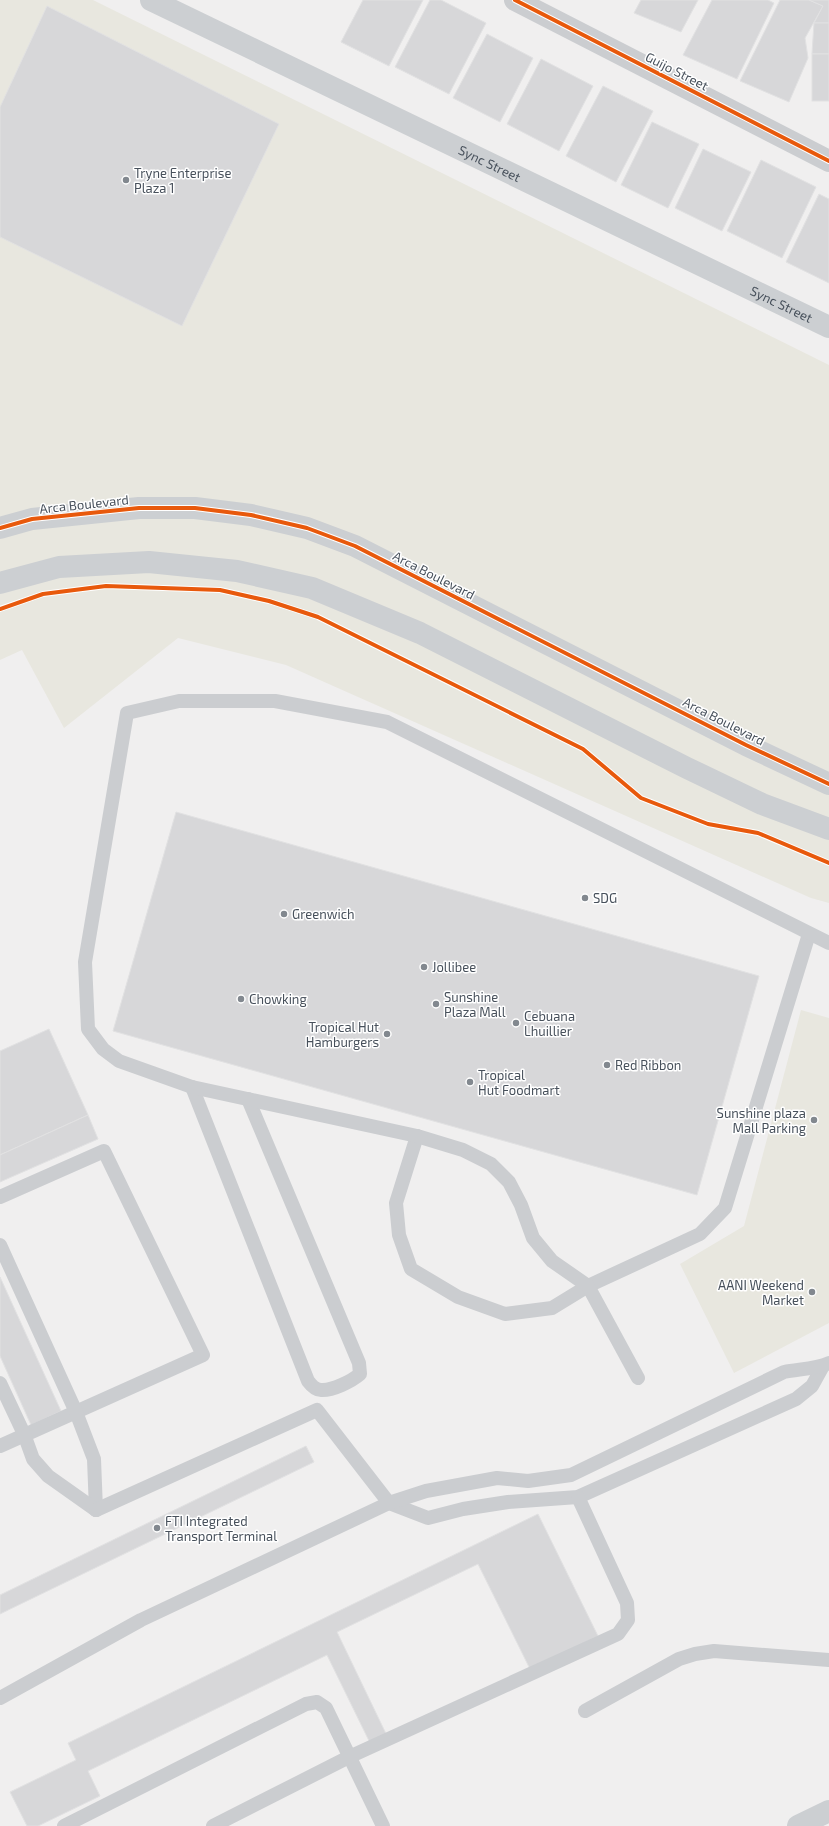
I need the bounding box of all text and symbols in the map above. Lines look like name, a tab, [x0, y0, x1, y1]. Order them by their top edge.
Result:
street label: Guijo Street	[643, 48, 711, 94]
street label: Sync Street	[456, 142, 523, 185]
place label: Tryne Enterprise Plaza 1	[134, 165, 231, 196]
marker: Tryne Enterprise Plaza 1	[121, 175, 131, 185]
street label: Sync Street	[748, 282, 815, 326]
street label: Arca Boulevard	[39, 491, 129, 517]
street label: Arca Boulevard	[390, 548, 478, 602]
street label: Arca Boulevard	[680, 694, 768, 748]
place label: SDG	[593, 890, 617, 906]
marker: SDG	[580, 893, 590, 903]
place label: Greenwich	[292, 906, 355, 922]
marker: Greenwich	[279, 909, 289, 919]
place label: Jollibee	[432, 959, 476, 975]
marker: Jollibee	[419, 962, 429, 972]
place label: Sunshine Plaza Mall	[444, 989, 506, 1020]
place label: Chowking	[249, 991, 307, 1007]
marker: Chowking	[236, 994, 246, 1004]
marker: Sunshine Plaza Mall	[431, 999, 441, 1009]
place label: Cebuana Lhuillier	[524, 1008, 575, 1039]
marker: Cebuana Lhuillier	[511, 1018, 521, 1028]
place label: Tropical Hut Hamburgers	[306, 1019, 379, 1050]
marker: Tropical Hut Hamburgers	[382, 1029, 392, 1039]
place label: Red Ribbon	[615, 1057, 681, 1073]
marker: Red Ribbon	[602, 1060, 612, 1070]
place label: Tropical Hut Foodmart	[478, 1067, 560, 1098]
marker: Tropical Hut Foodmart	[465, 1077, 475, 1087]
place label: Sunshine plaza Mall Parking	[717, 1105, 806, 1136]
marker: Sunshine plaza Mall Parking	[809, 1115, 819, 1125]
place label: AANI Weekend Market	[718, 1277, 804, 1308]
marker: AANI Weekend Market	[807, 1287, 817, 1297]
place label: FTI Integrated Transport Terminal	[165, 1513, 277, 1544]
marker: FTI Integrated Transport Terminal	[152, 1523, 162, 1533]

